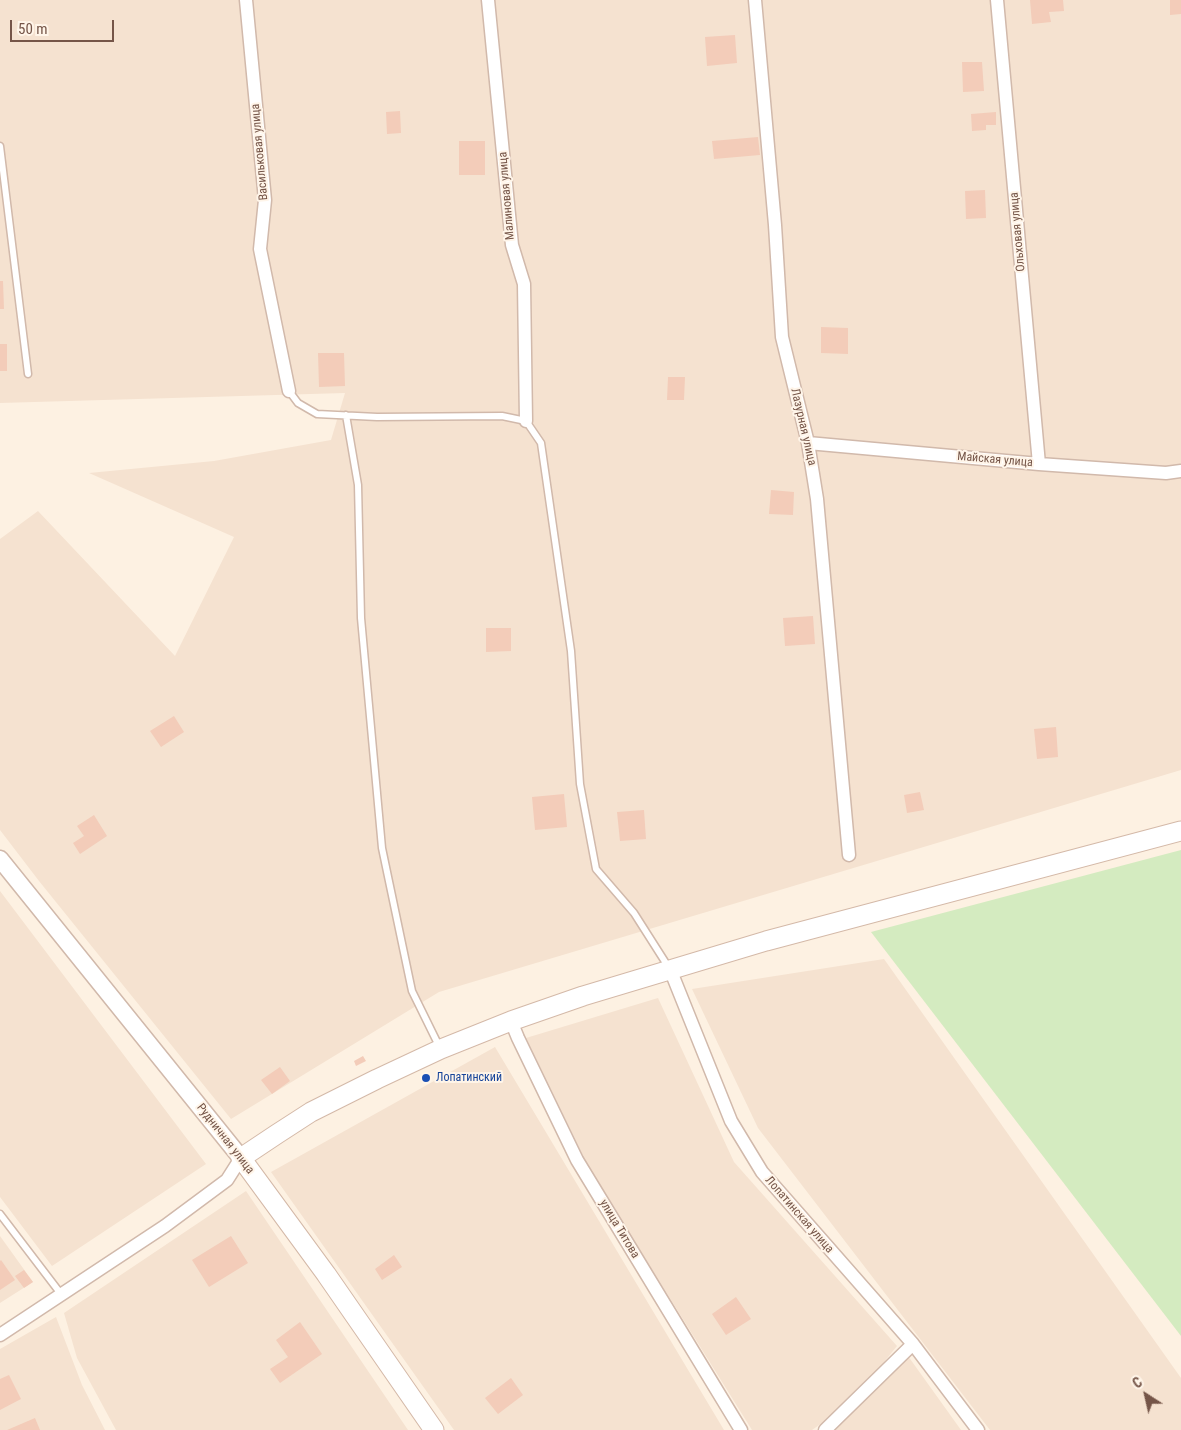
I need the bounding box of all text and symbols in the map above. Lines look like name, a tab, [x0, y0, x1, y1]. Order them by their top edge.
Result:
scale bar	[12, 10, 116, 42]
text: 50 m	[18, 20, 48, 38]
street label: Васильковая улица	[249, 103, 271, 201]
street label: Малиновая улица	[496, 151, 518, 241]
street label: Ольховая улица	[1007, 192, 1029, 272]
street label: Лазурная улица	[787, 387, 819, 467]
street label: Майская улица	[957, 450, 1033, 470]
place label: Лопатинский	[436, 1071, 502, 1085]
marker: Лопатинский	[420, 1072, 432, 1084]
street label: Рудничная улица	[193, 1101, 257, 1177]
street label: Лопатинская улица	[762, 1174, 836, 1256]
street label: улица Титова	[596, 1197, 642, 1261]
north arrow	[1121, 1370, 1171, 1420]
text: С	[1130, 1374, 1145, 1392]

